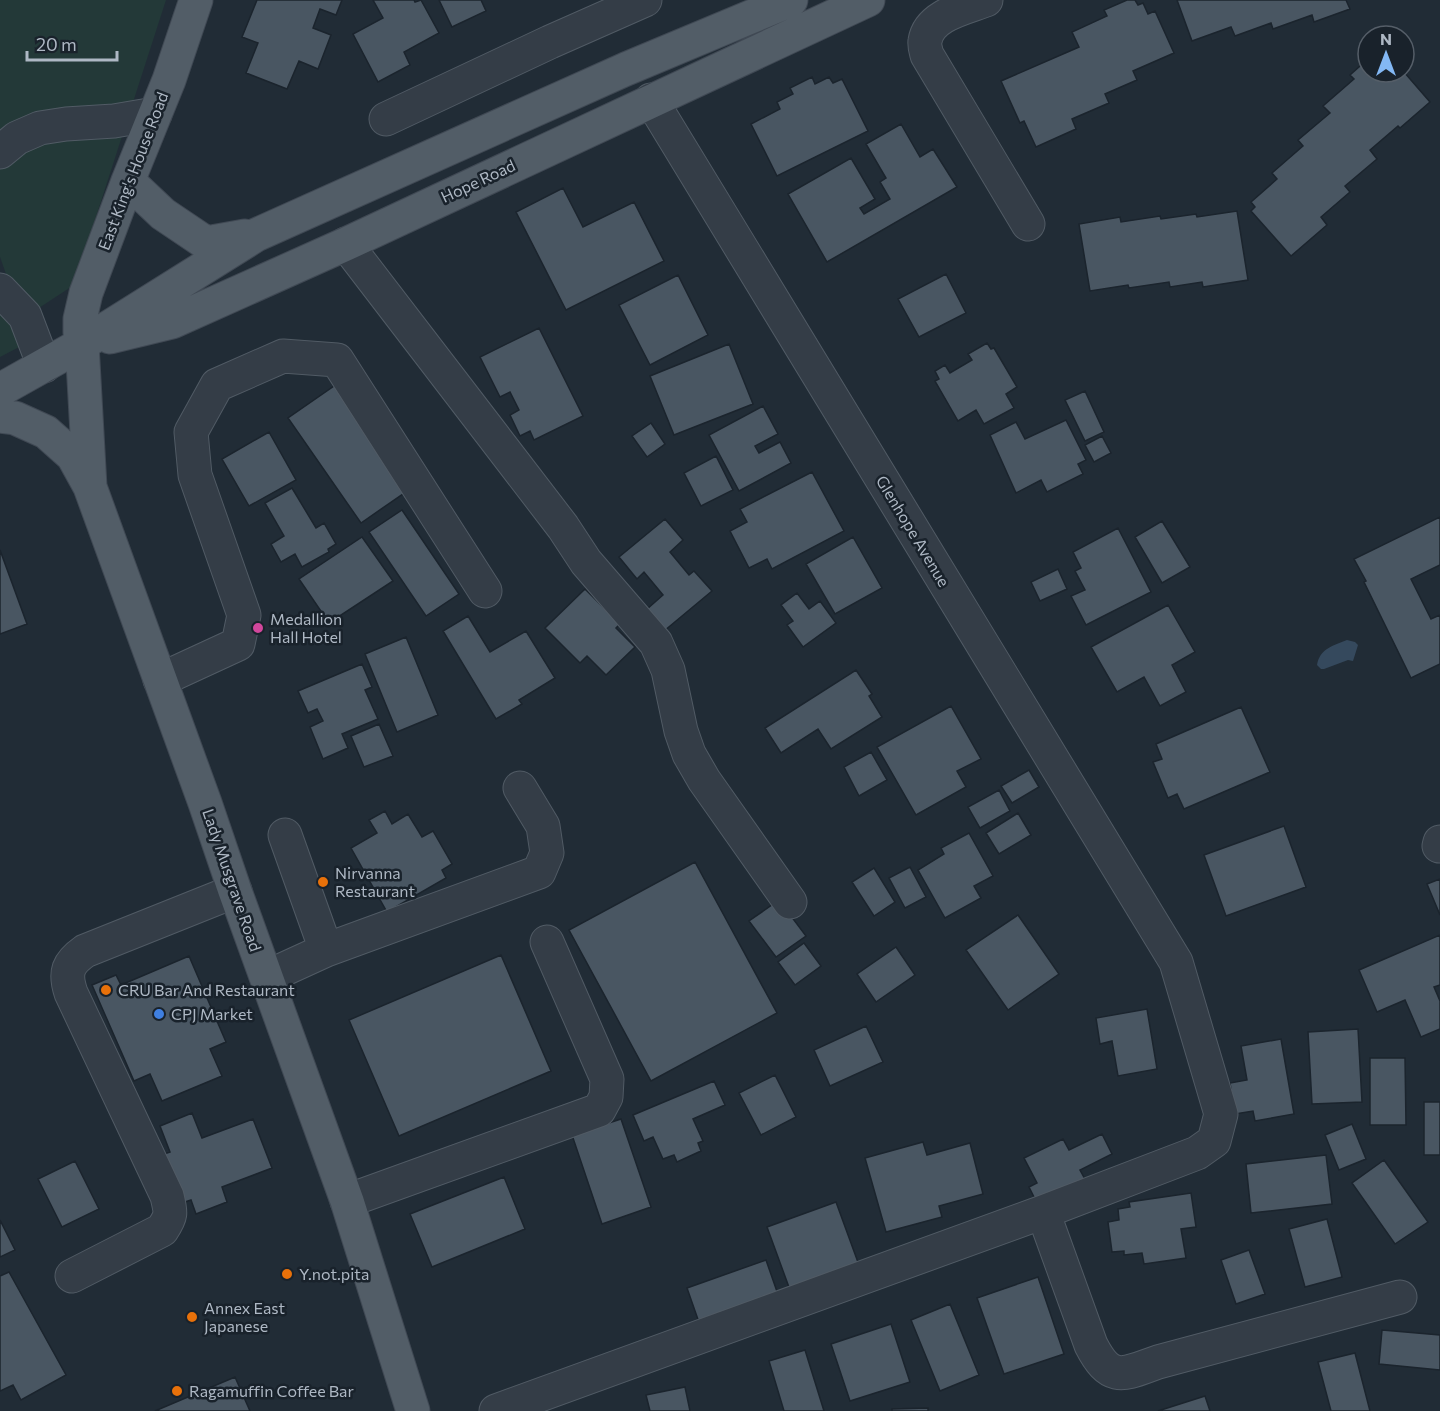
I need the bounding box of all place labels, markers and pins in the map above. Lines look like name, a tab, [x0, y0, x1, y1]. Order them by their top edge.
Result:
place label: Medallion Hall Hotel	[270, 609, 342, 646]
marker: Medallion Hall Hotel	[251, 621, 265, 635]
place label: Nirvanna Restaurant	[335, 863, 416, 900]
marker: Nirvanna Restaurant	[316, 875, 330, 889]
place label: CRU Bar And Restaurant	[118, 980, 295, 999]
marker: CRU Bar And Restaurant	[99, 983, 113, 997]
place label: CPJ Market	[171, 1004, 253, 1023]
marker: CPJ Market	[152, 1007, 166, 1021]
place label: Y.not.pita	[299, 1264, 369, 1283]
marker: Y.not.pita	[280, 1267, 294, 1281]
place label: Annex East Japanese	[204, 1298, 285, 1335]
marker: Annex East Japanese	[185, 1310, 199, 1324]
place label: Ragamuffin Coffee Bar	[189, 1381, 354, 1400]
marker: Ragamuffin Coffee Bar	[170, 1384, 184, 1398]

